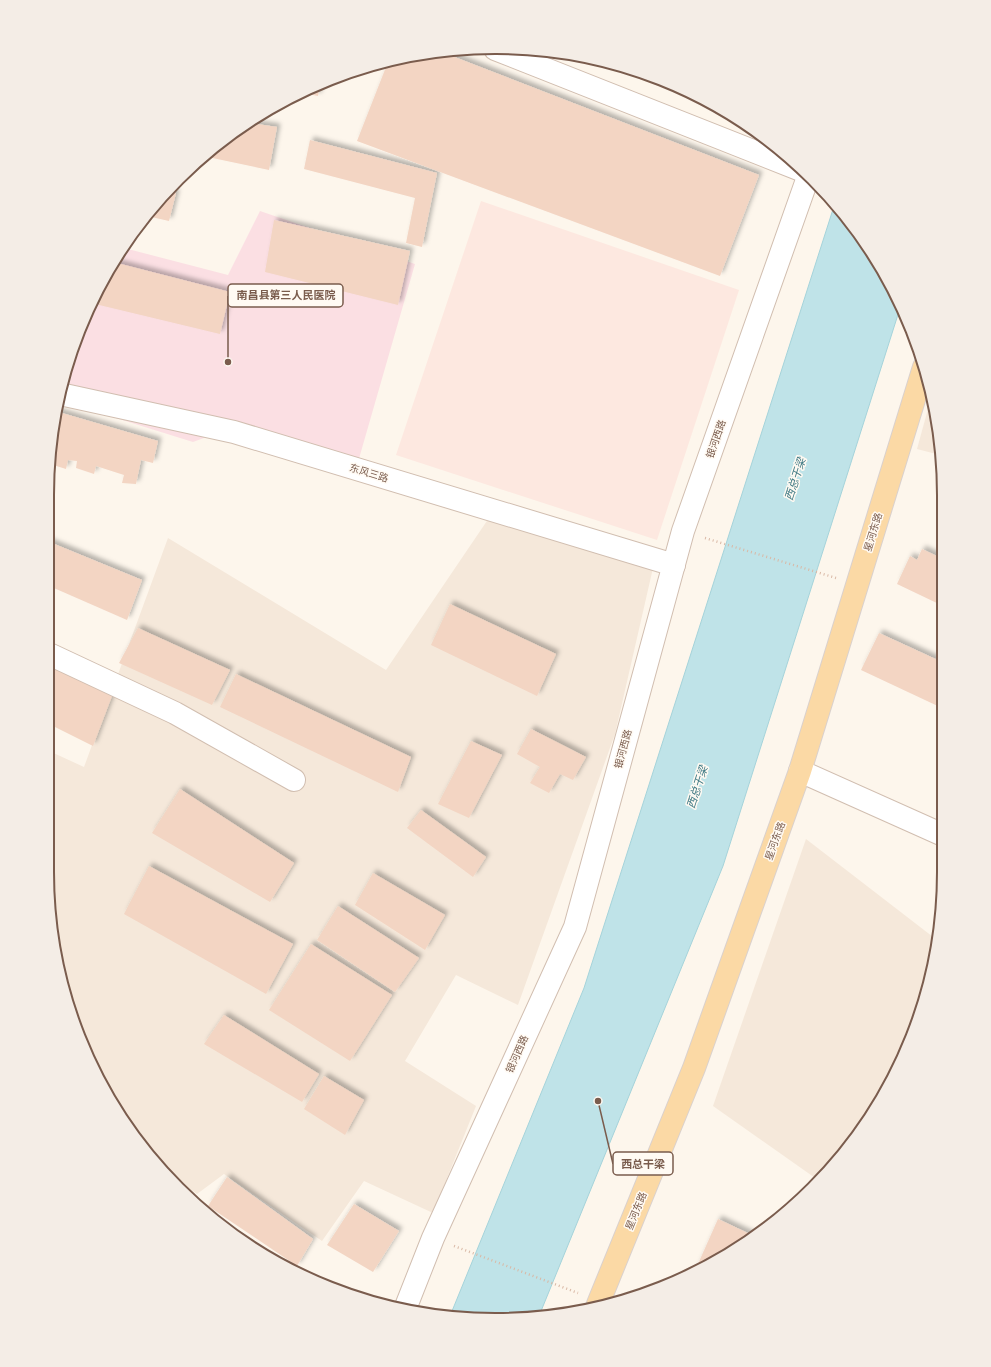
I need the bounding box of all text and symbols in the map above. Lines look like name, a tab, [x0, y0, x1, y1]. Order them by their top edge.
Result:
callout: 南昌县第三人民医院	[228, 284, 343, 307]
text: 南昌县第三人民医院	[237, 288, 336, 302]
street label: 银河西路	[703, 418, 729, 460]
water label: 西总干梁	[782, 455, 809, 502]
street label: 东风三路	[348, 461, 390, 485]
street label: 星河东路	[861, 511, 885, 553]
street label: 银河西路	[612, 728, 634, 770]
water label: 西总干梁	[684, 763, 711, 810]
street label: 星河东路	[762, 820, 788, 862]
street label: 银河西路	[503, 1033, 531, 1075]
callout: 西总干梁	[613, 1152, 673, 1175]
text: 西总干梁	[621, 1157, 665, 1171]
street label: 星河东路	[622, 1190, 650, 1232]

